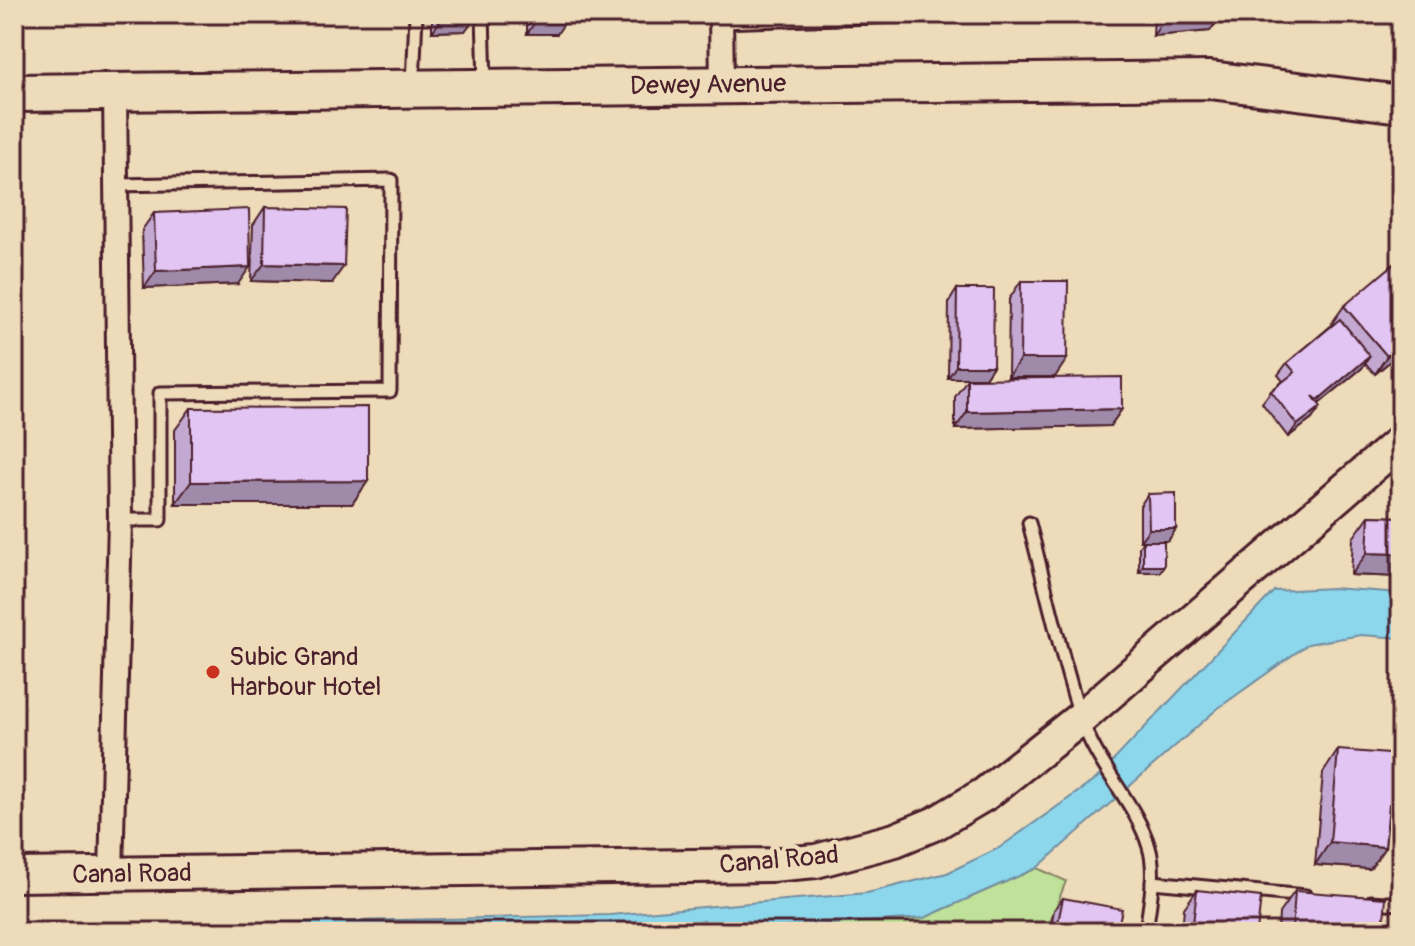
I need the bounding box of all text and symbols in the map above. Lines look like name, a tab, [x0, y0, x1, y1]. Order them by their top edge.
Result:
street label: Dewey Avenue	[630, 68, 787, 102]
place label: Subic Grand Harbour Hotel	[229, 641, 381, 703]
marker: Subic Grand Harbour Hotel	[204, 663, 222, 681]
street label: Canal Road	[718, 839, 840, 881]
street label: Canal Road	[72, 857, 192, 891]

